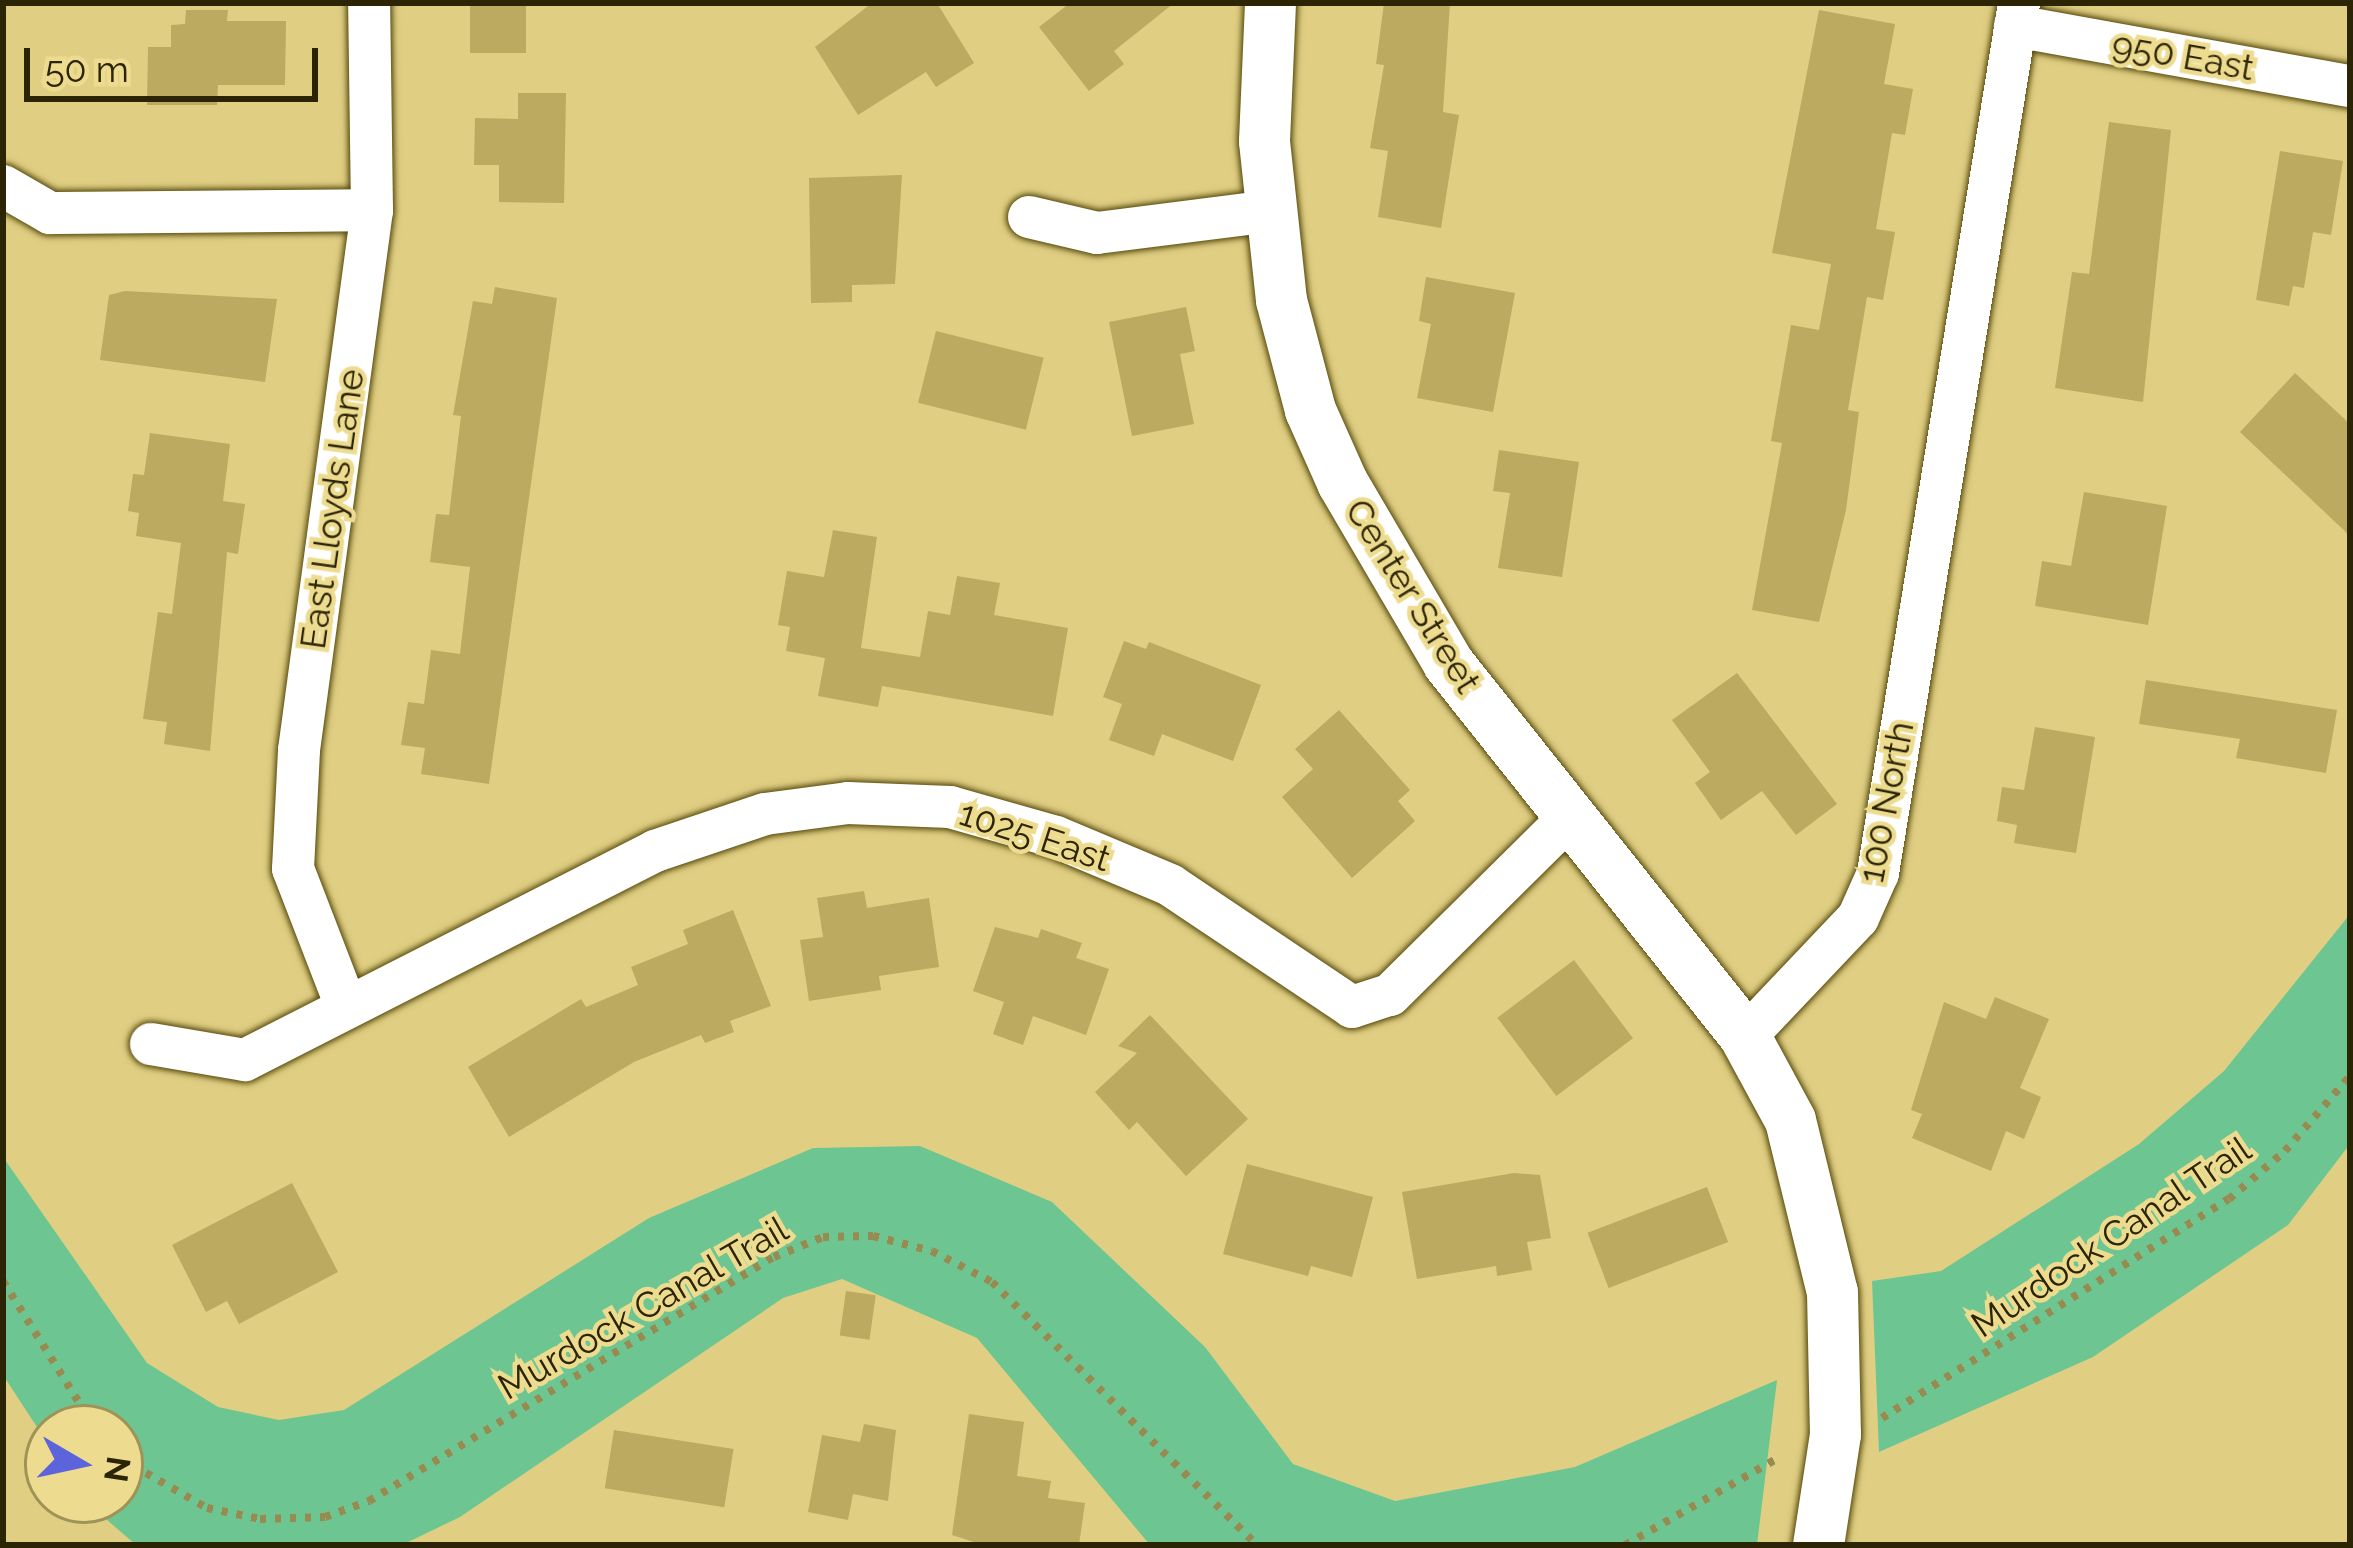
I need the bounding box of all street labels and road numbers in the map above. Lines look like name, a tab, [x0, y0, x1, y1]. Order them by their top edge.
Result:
street label: 950 East	[2109, 22, 2257, 90]
street label: East Lloyds Lane	[291, 366, 373, 652]
street label: Center Street	[1336, 491, 1490, 701]
street label: 100 North	[1849, 718, 1923, 886]
street label: 1025 East	[954, 791, 1116, 881]
street label: Murdock Canal Trail	[1962, 1127, 2260, 1347]
street label: Murdock Canal Trail	[490, 1207, 796, 1409]

